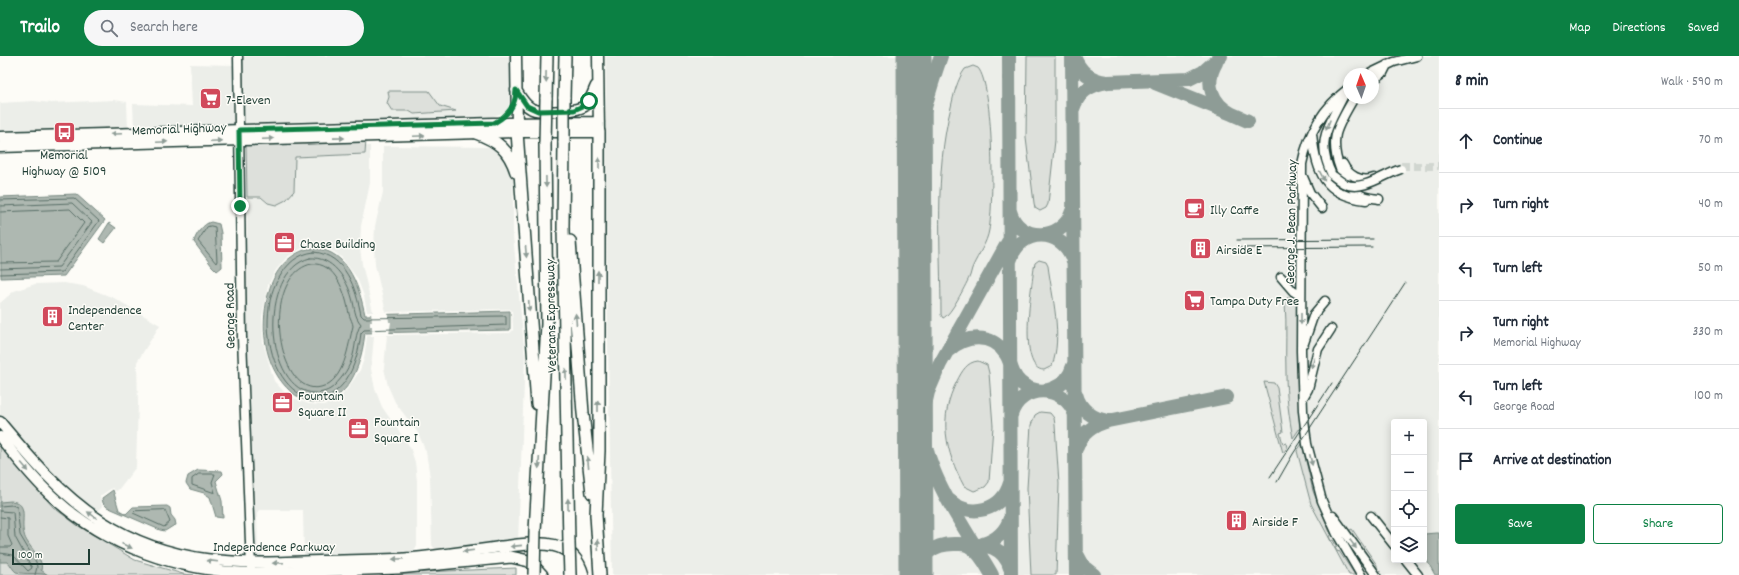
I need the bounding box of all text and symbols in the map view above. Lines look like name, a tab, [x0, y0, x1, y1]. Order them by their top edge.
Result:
search box	[84, 10, 364, 46]
text: Trailo	[20, 15, 60, 42]
icon: search	[98, 17, 120, 39]
text: Search here	[130, 17, 198, 39]
text: Map	[1569, 18, 1591, 38]
text: Directions	[1613, 18, 1666, 38]
text: Saved	[1688, 18, 1719, 38]
north arrow	[1343, 68, 1379, 104]
text: 8 min	[1455, 70, 1488, 94]
one-way arrow	[543, 71, 549, 84]
text: Walk · 590 m	[1661, 73, 1723, 92]
supermarket icon: 7-Eleven	[198, 86, 224, 112]
place label: 7-Eleven	[226, 91, 270, 111]
route start	[580, 92, 598, 110]
street label: Memorial Highway	[131, 118, 227, 142]
bus stop icon: Memorial Highway @ 5109	[51, 119, 77, 145]
one-way arrow	[1325, 120, 1331, 132]
one-way arrow	[110, 130, 122, 137]
icon: ahead	[1455, 130, 1477, 152]
text: Continue	[1493, 130, 1542, 152]
text: 70 m	[1699, 131, 1723, 150]
one-way arrow	[413, 132, 425, 139]
one-way arrow	[333, 134, 345, 141]
one-way arrow	[262, 136, 275, 142]
one-way arrow	[210, 137, 222, 144]
one-way arrow	[156, 139, 169, 145]
place label: Memorial Highway @ 5109	[22, 146, 106, 182]
one-way arrow	[596, 156, 602, 169]
street label: George J. Bean Parkway	[1281, 159, 1303, 285]
one-way arrow	[1319, 170, 1325, 181]
one-way arrow	[543, 176, 549, 189]
icon: right	[1455, 194, 1477, 216]
text: Turn right	[1493, 194, 1549, 216]
text: 40 m	[1699, 195, 1723, 214]
cafe icon: Illy Caffe	[1182, 196, 1208, 222]
route end	[231, 197, 249, 215]
place label: Illy Caffe	[1210, 201, 1259, 221]
office icon: Chase Building	[272, 230, 298, 256]
place label: Chase Building	[300, 235, 375, 255]
building icon: Airside E	[1187, 236, 1213, 262]
place label: Airside E	[1216, 241, 1263, 261]
one-way arrow	[522, 246, 529, 258]
icon: left	[1455, 258, 1477, 280]
text: Turn left	[1493, 258, 1542, 280]
street label: Veterans Expressway	[541, 259, 563, 373]
text: 50 m	[1698, 259, 1723, 278]
one-way arrow	[595, 269, 601, 282]
street label: George Road	[220, 283, 242, 349]
supermarket icon: Tampa Duty Free	[1181, 287, 1207, 313]
place label: Tampa Duty Free	[1210, 292, 1299, 312]
one-way arrow	[526, 300, 533, 312]
place label: Independence Center	[68, 301, 142, 337]
building icon: Independence Center	[39, 304, 65, 330]
text: Turn right	[1493, 312, 1549, 334]
one-way arrow	[572, 313, 579, 325]
one-way arrow	[1298, 313, 1304, 326]
icon: right	[1455, 322, 1477, 344]
text: 330 m	[1692, 323, 1723, 342]
text: Memorial Highway	[1493, 334, 1581, 353]
one-way arrow	[1310, 357, 1316, 369]
one-way arrow	[563, 367, 569, 380]
text: Turn left	[1493, 376, 1542, 398]
icon: left	[1455, 386, 1477, 408]
place label: Fountain Square II	[298, 387, 347, 423]
text: 100 m	[1694, 387, 1723, 406]
office icon: Fountain Square II	[270, 390, 296, 416]
text: George Road	[1493, 398, 1555, 417]
one-way arrow	[595, 399, 601, 412]
place label: Fountain Square I	[374, 413, 420, 449]
office icon: Fountain Square I	[346, 416, 372, 442]
map controls	[1391, 419, 1427, 563]
button: +	[1391, 419, 1427, 455]
icon: arrive	[1455, 450, 1477, 472]
text: Arrive at destination	[1493, 450, 1611, 472]
one-way arrow	[1308, 454, 1314, 466]
button: −	[1391, 455, 1427, 491]
one-way arrow	[585, 456, 591, 468]
one-way arrow	[535, 457, 542, 469]
one-way arrow	[21, 462, 30, 473]
button: locate	[1391, 491, 1427, 527]
one-way arrow	[565, 498, 572, 510]
button: Save	[1455, 504, 1585, 544]
button: Share	[1593, 504, 1723, 544]
building icon: Airside F	[1223, 508, 1249, 534]
one-way arrow	[86, 511, 97, 518]
place label: Airside F	[1252, 513, 1299, 533]
button: layers	[1391, 527, 1427, 563]
street label: Independence Parkway	[213, 538, 335, 558]
one-way arrow	[1348, 538, 1357, 549]
one-way arrow	[595, 539, 602, 551]
one-way arrow	[510, 542, 522, 549]
one-way arrow	[122, 543, 133, 549]
scale bar	[12, 547, 90, 566]
text: 100 m	[18, 548, 42, 564]
one-way arrow	[462, 548, 474, 554]
one-way arrow	[392, 555, 404, 562]
one-way arrow	[206, 558, 218, 564]
one-way arrow	[272, 559, 284, 566]

